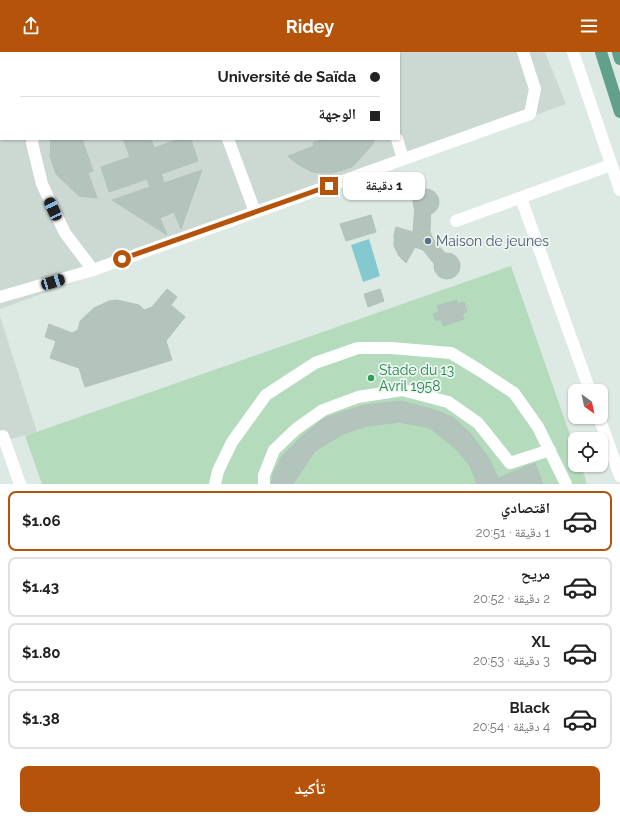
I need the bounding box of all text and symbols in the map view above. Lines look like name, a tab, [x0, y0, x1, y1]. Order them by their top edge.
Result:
icon: share	[20, 15, 42, 37]
icon: menu	[578, 15, 600, 37]
text: Ridey	[286, 16, 334, 37]
text: Université de Saïda	[218, 68, 356, 86]
text: الوجهة	[318, 105, 356, 123]
callout: 1 دقيقة	[343, 172, 425, 200]
route end	[320, 177, 338, 195]
text: 1 دقيقة	[366, 178, 402, 193]
car	[42, 196, 64, 222]
place label: Maison de jeunes	[436, 233, 549, 249]
marker: Maison de jeunes	[423, 236, 433, 246]
route start	[113, 250, 131, 268]
car	[40, 273, 66, 291]
place label: Stade du 13 Avril 1958	[379, 362, 454, 394]
marker: Stade du 13 Avril 1958	[366, 373, 376, 383]
north arrow	[568, 384, 608, 424]
map controls	[568, 384, 608, 472]
button: locate	[568, 432, 608, 472]
text: اقتصادي	[501, 499, 550, 517]
icon: car	[562, 503, 598, 539]
text: $1.06	[22, 512, 61, 530]
text: 1 دقيقة · 20:51	[476, 525, 550, 540]
text: مريح	[521, 565, 550, 583]
icon: car	[562, 569, 598, 605]
text: $1.43	[22, 578, 59, 596]
text: 2 دقيقة · 20:52	[473, 591, 550, 606]
text: XL	[532, 633, 550, 651]
icon: car	[562, 635, 598, 671]
text: $1.80	[22, 644, 61, 662]
text: 3 دقيقة · 20:53	[473, 653, 550, 668]
text: Black	[510, 699, 550, 717]
icon: car	[562, 701, 598, 737]
text: $1.38	[22, 710, 60, 728]
text: 4 دقيقة · 20:54	[473, 719, 550, 734]
button: تأكيد	[20, 766, 600, 812]

